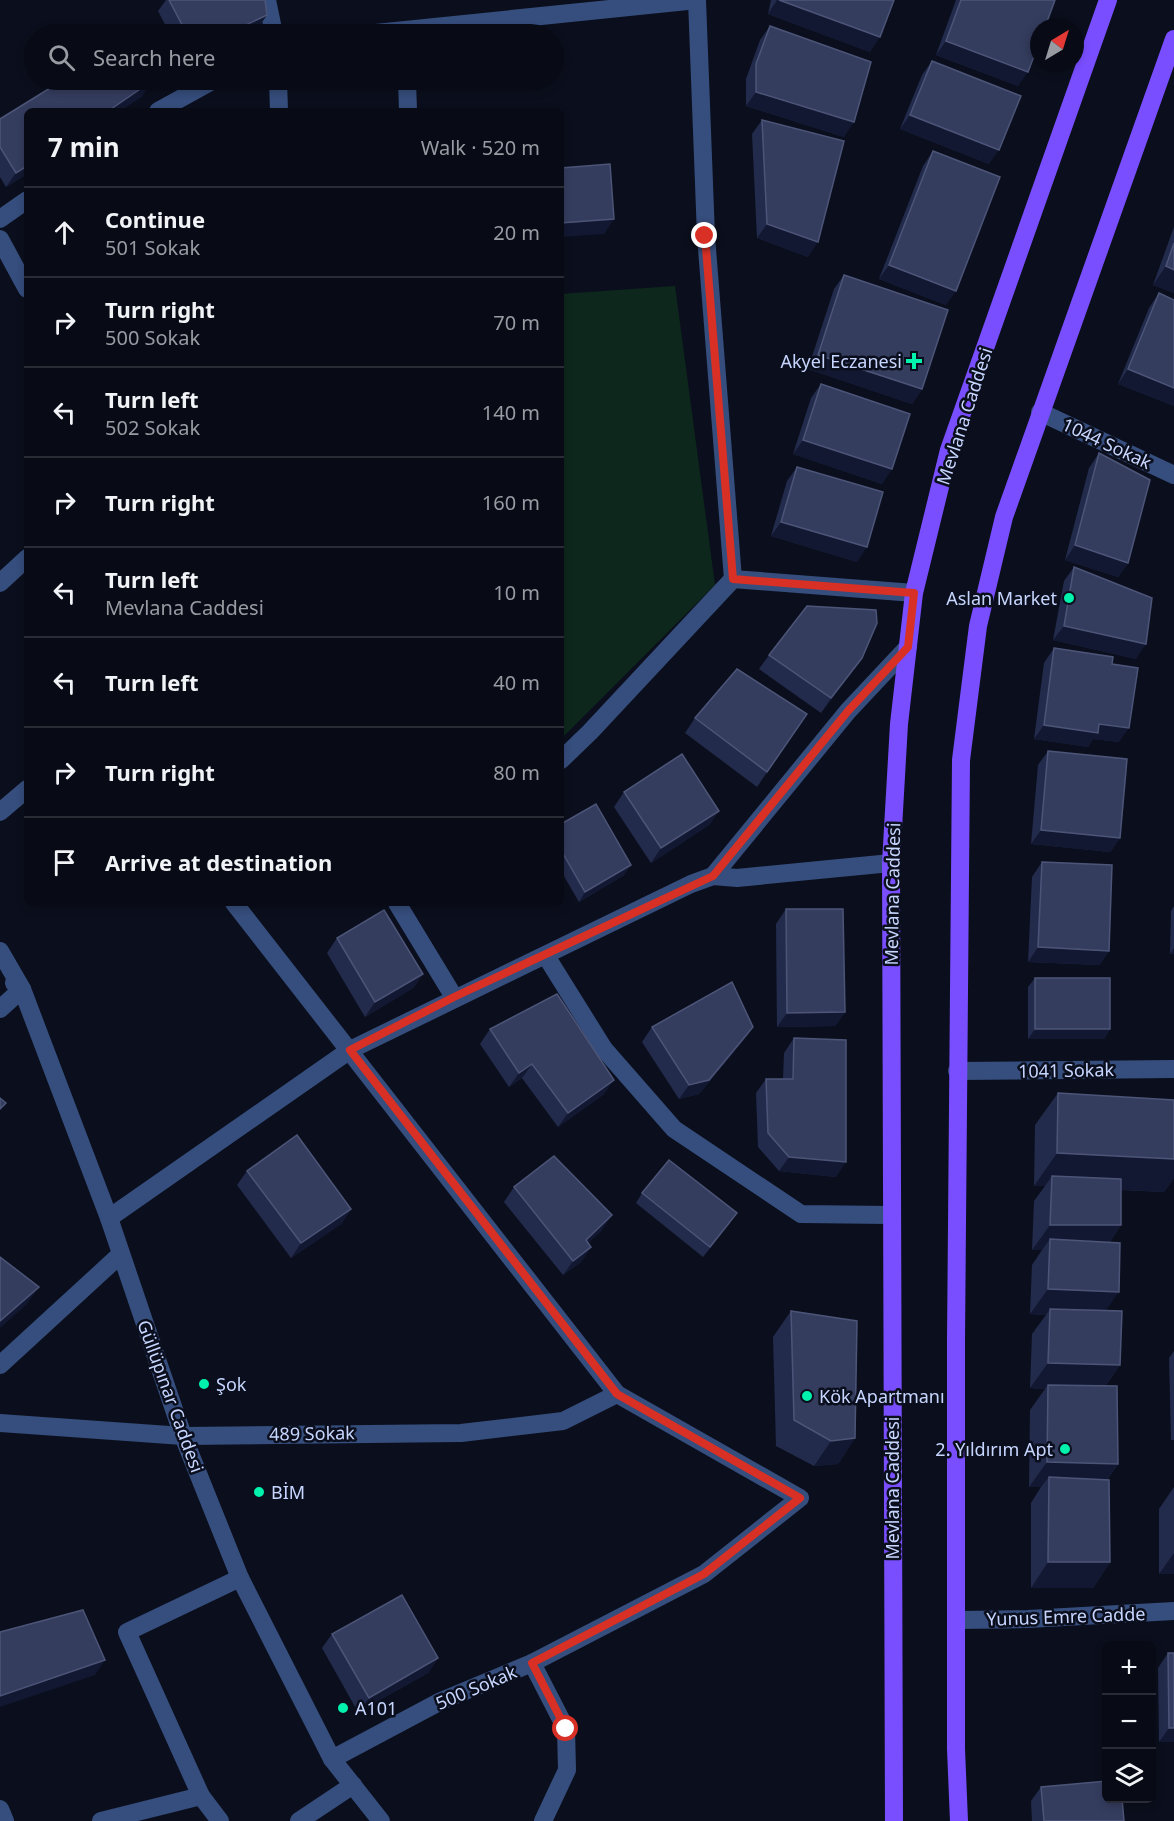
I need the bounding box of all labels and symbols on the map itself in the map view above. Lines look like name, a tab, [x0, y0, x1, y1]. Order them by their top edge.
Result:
north arrow	[1030, 18, 1084, 72]
route end	[691, 222, 717, 248]
street label: Mevlana Caddesi	[931, 344, 997, 488]
place label: Akyel Eczanesi	[780, 349, 902, 373]
marker: Akyel Eczanesi	[907, 354, 921, 368]
street label: 1044 Sokak	[1058, 412, 1156, 474]
place label: Aslan Market	[946, 586, 1057, 610]
marker: Aslan Market	[1062, 591, 1076, 605]
street label: Mevlana Caddesi	[879, 822, 905, 966]
street label: 1041 Sokak	[1018, 1057, 1115, 1083]
street label: Güllüpınar Caddesi	[132, 1316, 210, 1476]
place label: Şok	[216, 1372, 247, 1396]
marker: Şok	[197, 1377, 211, 1391]
place label: Kök Apartmanı	[819, 1384, 945, 1408]
marker: Kök Apartmanı	[800, 1389, 814, 1403]
street label: Mevlana Caddesi	[880, 1417, 904, 1559]
street label: 489 Sokak	[269, 1420, 355, 1446]
place label: 2. Yıldırım Apt	[935, 1437, 1053, 1461]
marker: 2. Yıldırım Apt	[1058, 1442, 1072, 1456]
place label: BİM	[271, 1480, 305, 1504]
marker: BİM	[252, 1485, 266, 1499]
street label: Yunus Emre Cadde	[986, 1601, 1146, 1631]
street label: 500 Sokak	[432, 1659, 520, 1715]
place label: A101	[355, 1696, 397, 1720]
marker: A101	[336, 1701, 350, 1715]
route start	[552, 1715, 578, 1741]

